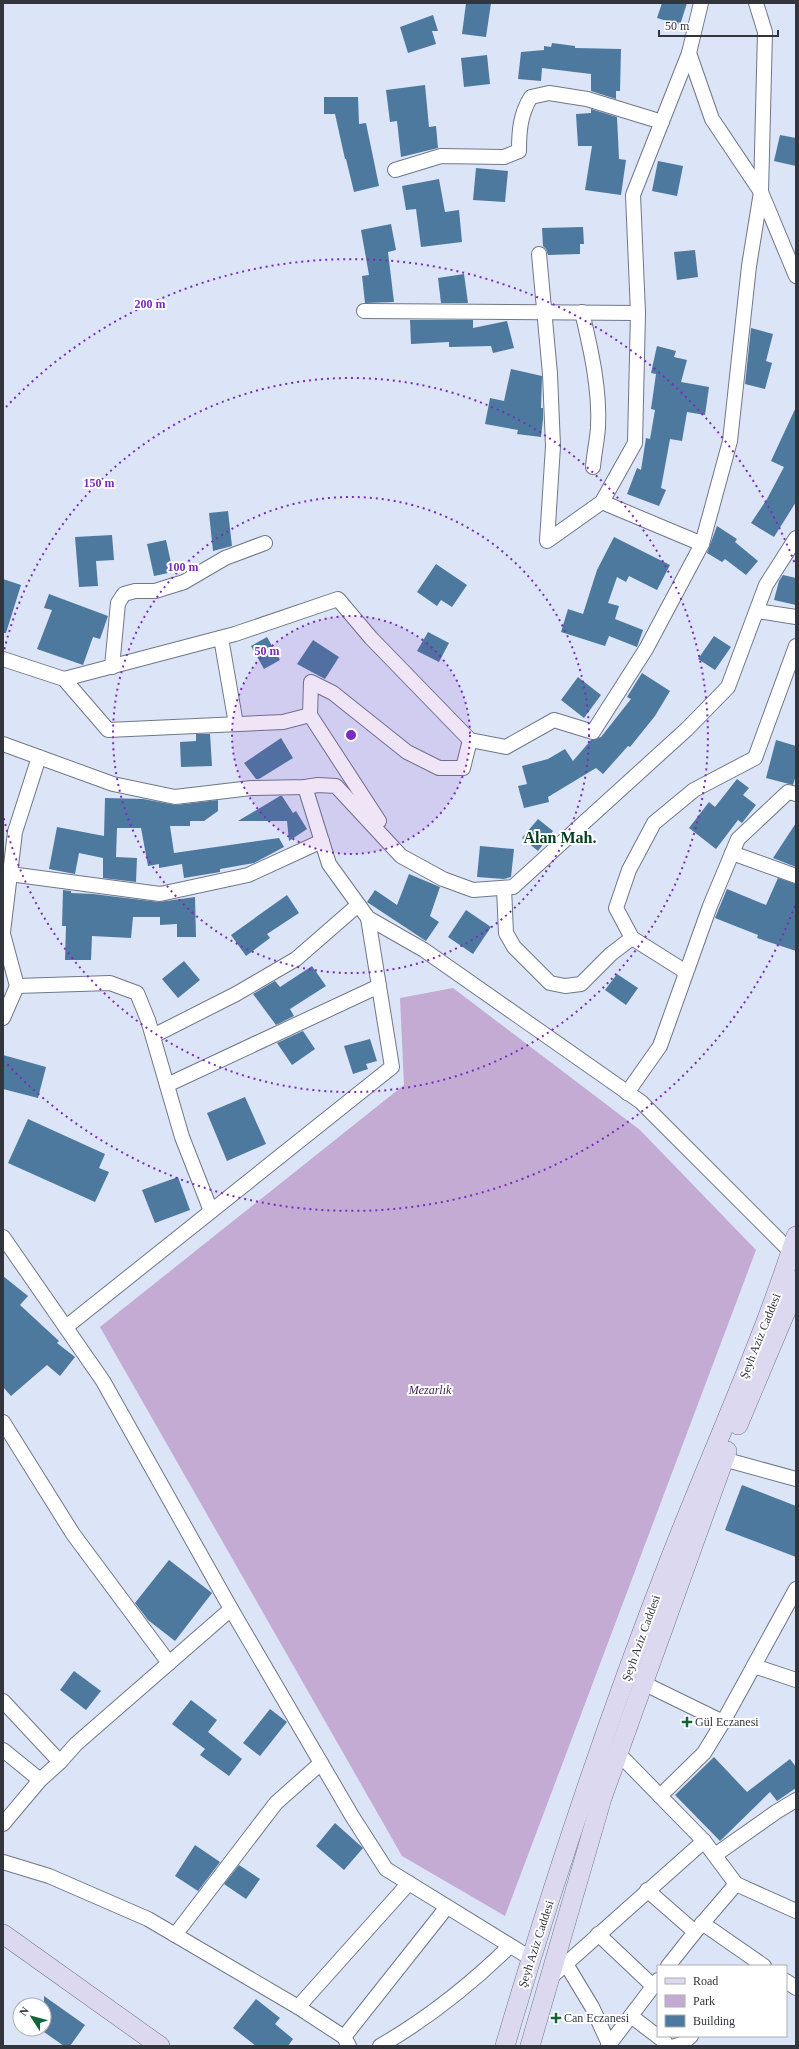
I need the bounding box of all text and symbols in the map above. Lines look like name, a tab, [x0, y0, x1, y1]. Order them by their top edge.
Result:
scale bar	[659, 12, 778, 38]
text: 50 m	[665, 19, 690, 33]
text: 200 m	[135, 297, 166, 311]
text: 150 m	[84, 476, 115, 490]
text: 100 m	[168, 560, 199, 574]
text: 50 m	[255, 644, 280, 658]
centre of rings	[344, 728, 358, 742]
district label: Alan Mah.	[524, 829, 596, 846]
street label: Şeyh Aziz Caddesi	[737, 1291, 784, 1381]
park label: Mezarlık	[408, 1383, 452, 1397]
street label: Şeyh Aziz Caddesi	[619, 1592, 663, 1683]
place label: Gül Eczanesi	[695, 1715, 759, 1729]
marker: Gül Eczanesi	[682, 1717, 692, 1727]
street label: Şeyh Aziz Caddesi	[515, 1898, 557, 1989]
legend	[657, 1965, 787, 2037]
text: Road	[693, 1974, 718, 1988]
text: Park	[693, 1994, 715, 2008]
north arrow	[12, 1997, 52, 2037]
text: N	[17, 2004, 31, 2018]
place label: Can Eczanesi	[564, 2011, 630, 2025]
marker: Can Eczanesi	[551, 2013, 561, 2023]
text: Building	[693, 2014, 735, 2028]

